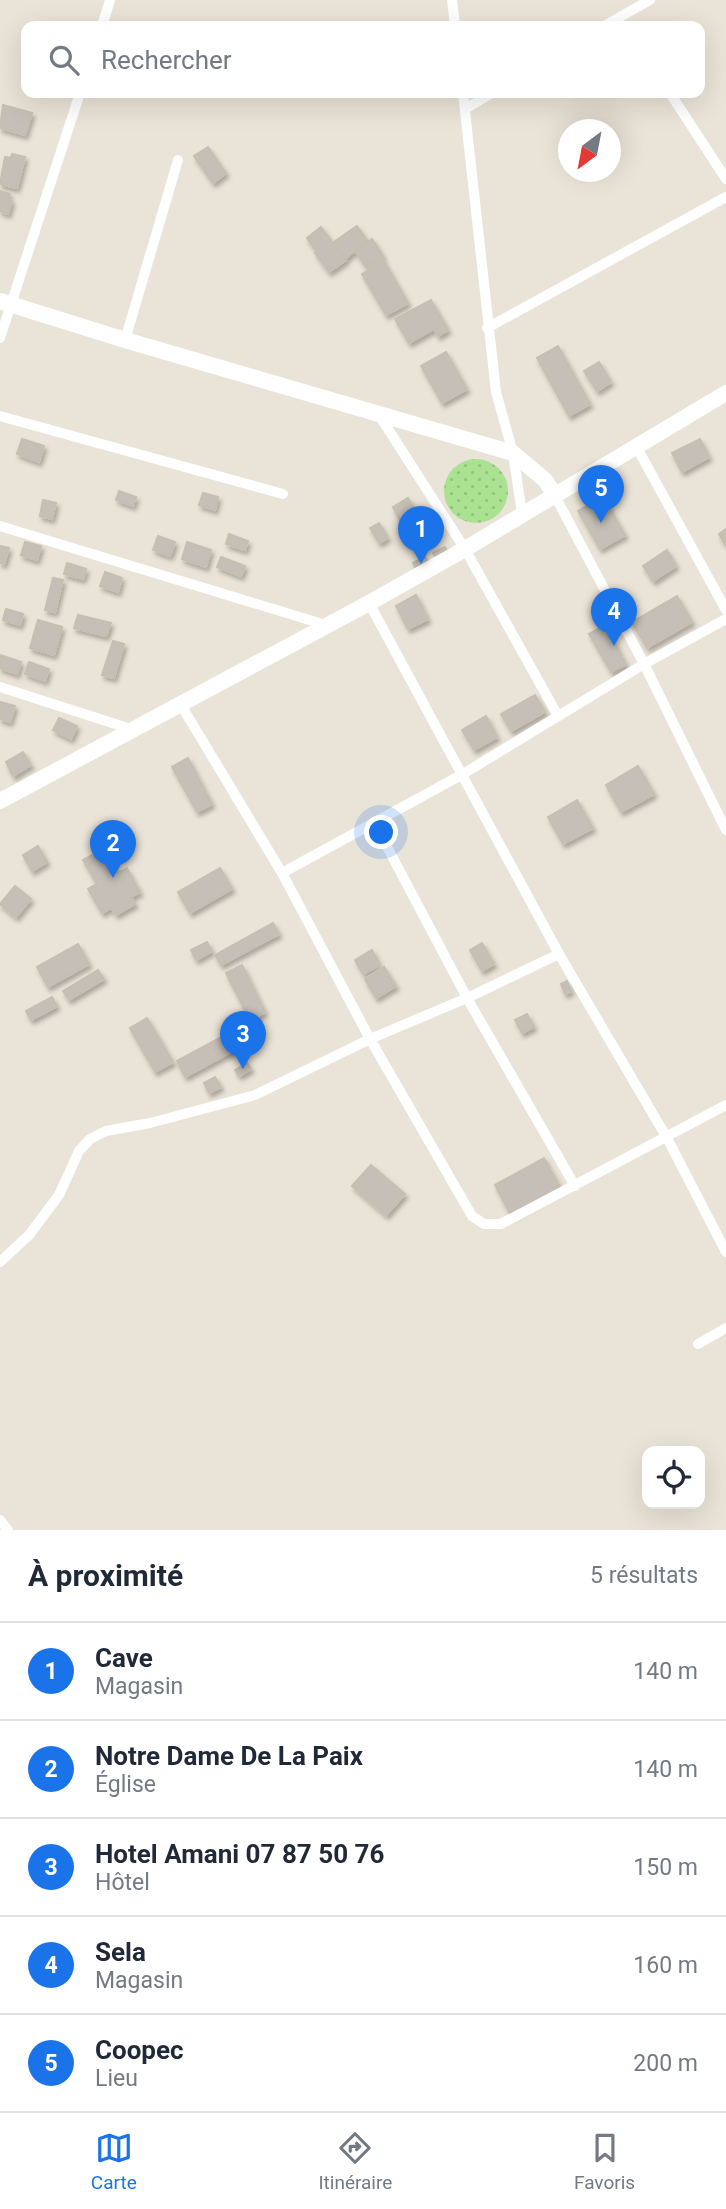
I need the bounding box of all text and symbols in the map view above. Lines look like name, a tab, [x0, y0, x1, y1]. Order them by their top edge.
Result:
search box	[21, 21, 705, 98]
icon: search	[45, 41, 83, 79]
text: Rechercher	[101, 45, 232, 75]
north arrow	[558, 119, 621, 182]
pin: 5	[578, 465, 624, 523]
pin: 1	[398, 506, 444, 564]
pin: 4	[591, 588, 637, 646]
your location	[364, 815, 398, 849]
pin: 2	[90, 820, 136, 878]
pin: 3	[220, 1011, 266, 1069]
map controls	[642, 1446, 705, 1509]
button: locate	[642, 1446, 705, 1509]
text: À proximité	[28, 1558, 183, 1593]
text: 5 résultats	[590, 1562, 698, 1589]
text: Cave	[95, 1643, 153, 1673]
text: 1	[44, 1658, 58, 1685]
text: 140 m	[633, 1658, 698, 1685]
text: Magasin	[95, 1673, 183, 1700]
text: Notre Dame De La Paix	[95, 1741, 363, 1771]
text: 2	[44, 1756, 58, 1783]
text: 140 m	[633, 1756, 698, 1783]
text: Église	[95, 1771, 156, 1798]
text: Hotel Amani 07 87 50 76	[95, 1839, 384, 1869]
text: 3	[44, 1854, 58, 1881]
text: 150 m	[633, 1854, 698, 1881]
text: Hôtel	[95, 1869, 150, 1896]
text: Sela	[95, 1937, 146, 1967]
text: 4	[44, 1952, 58, 1979]
text: 160 m	[633, 1952, 698, 1979]
text: Magasin	[95, 1967, 183, 1994]
text: Coopec	[95, 2035, 184, 2065]
text: 5	[44, 2050, 58, 2077]
text: 200 m	[633, 2050, 698, 2077]
text: Lieu	[95, 2065, 138, 2092]
tab: Carte	[91, 2129, 137, 2194]
tab: Itinéraire	[318, 2129, 392, 2194]
tab: Favoris	[574, 2129, 635, 2194]

